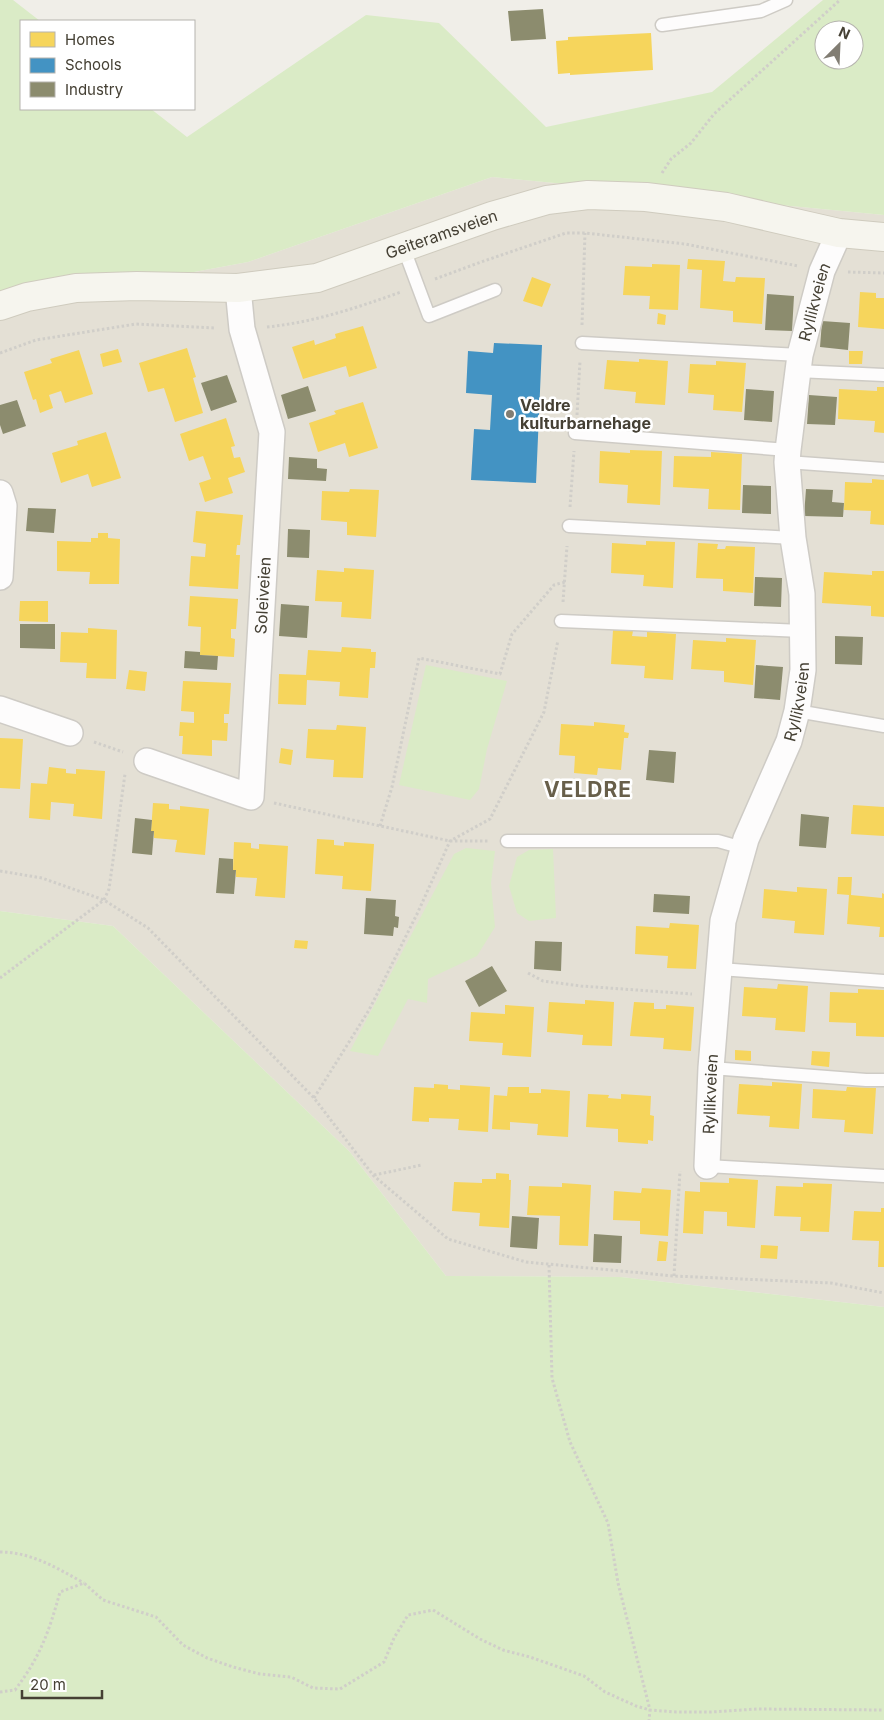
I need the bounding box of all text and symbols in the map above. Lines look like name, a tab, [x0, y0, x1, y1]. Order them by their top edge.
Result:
legend	[20, 20, 195, 110]
north arrow	[814, 20, 864, 70]
text: N	[836, 23, 853, 43]
text: Homes	[65, 30, 115, 49]
text: Schools	[65, 55, 122, 74]
text: Industry	[65, 80, 124, 99]
street label: Geiteramsveien	[383, 205, 500, 263]
street label: Ryllikveien	[794, 259, 835, 343]
place label: Veldre kulturbarnehage	[520, 395, 651, 433]
marker: Veldre kulturbarnehage	[504, 408, 516, 420]
street label: Soleiveien	[250, 556, 275, 635]
street label: Ryllikveien	[779, 662, 813, 744]
district label: VELDRE	[544, 777, 632, 802]
street label: Ryllikveien	[698, 1053, 722, 1135]
scale bar	[22, 1668, 102, 1700]
text: 20 m	[30, 1675, 66, 1694]

